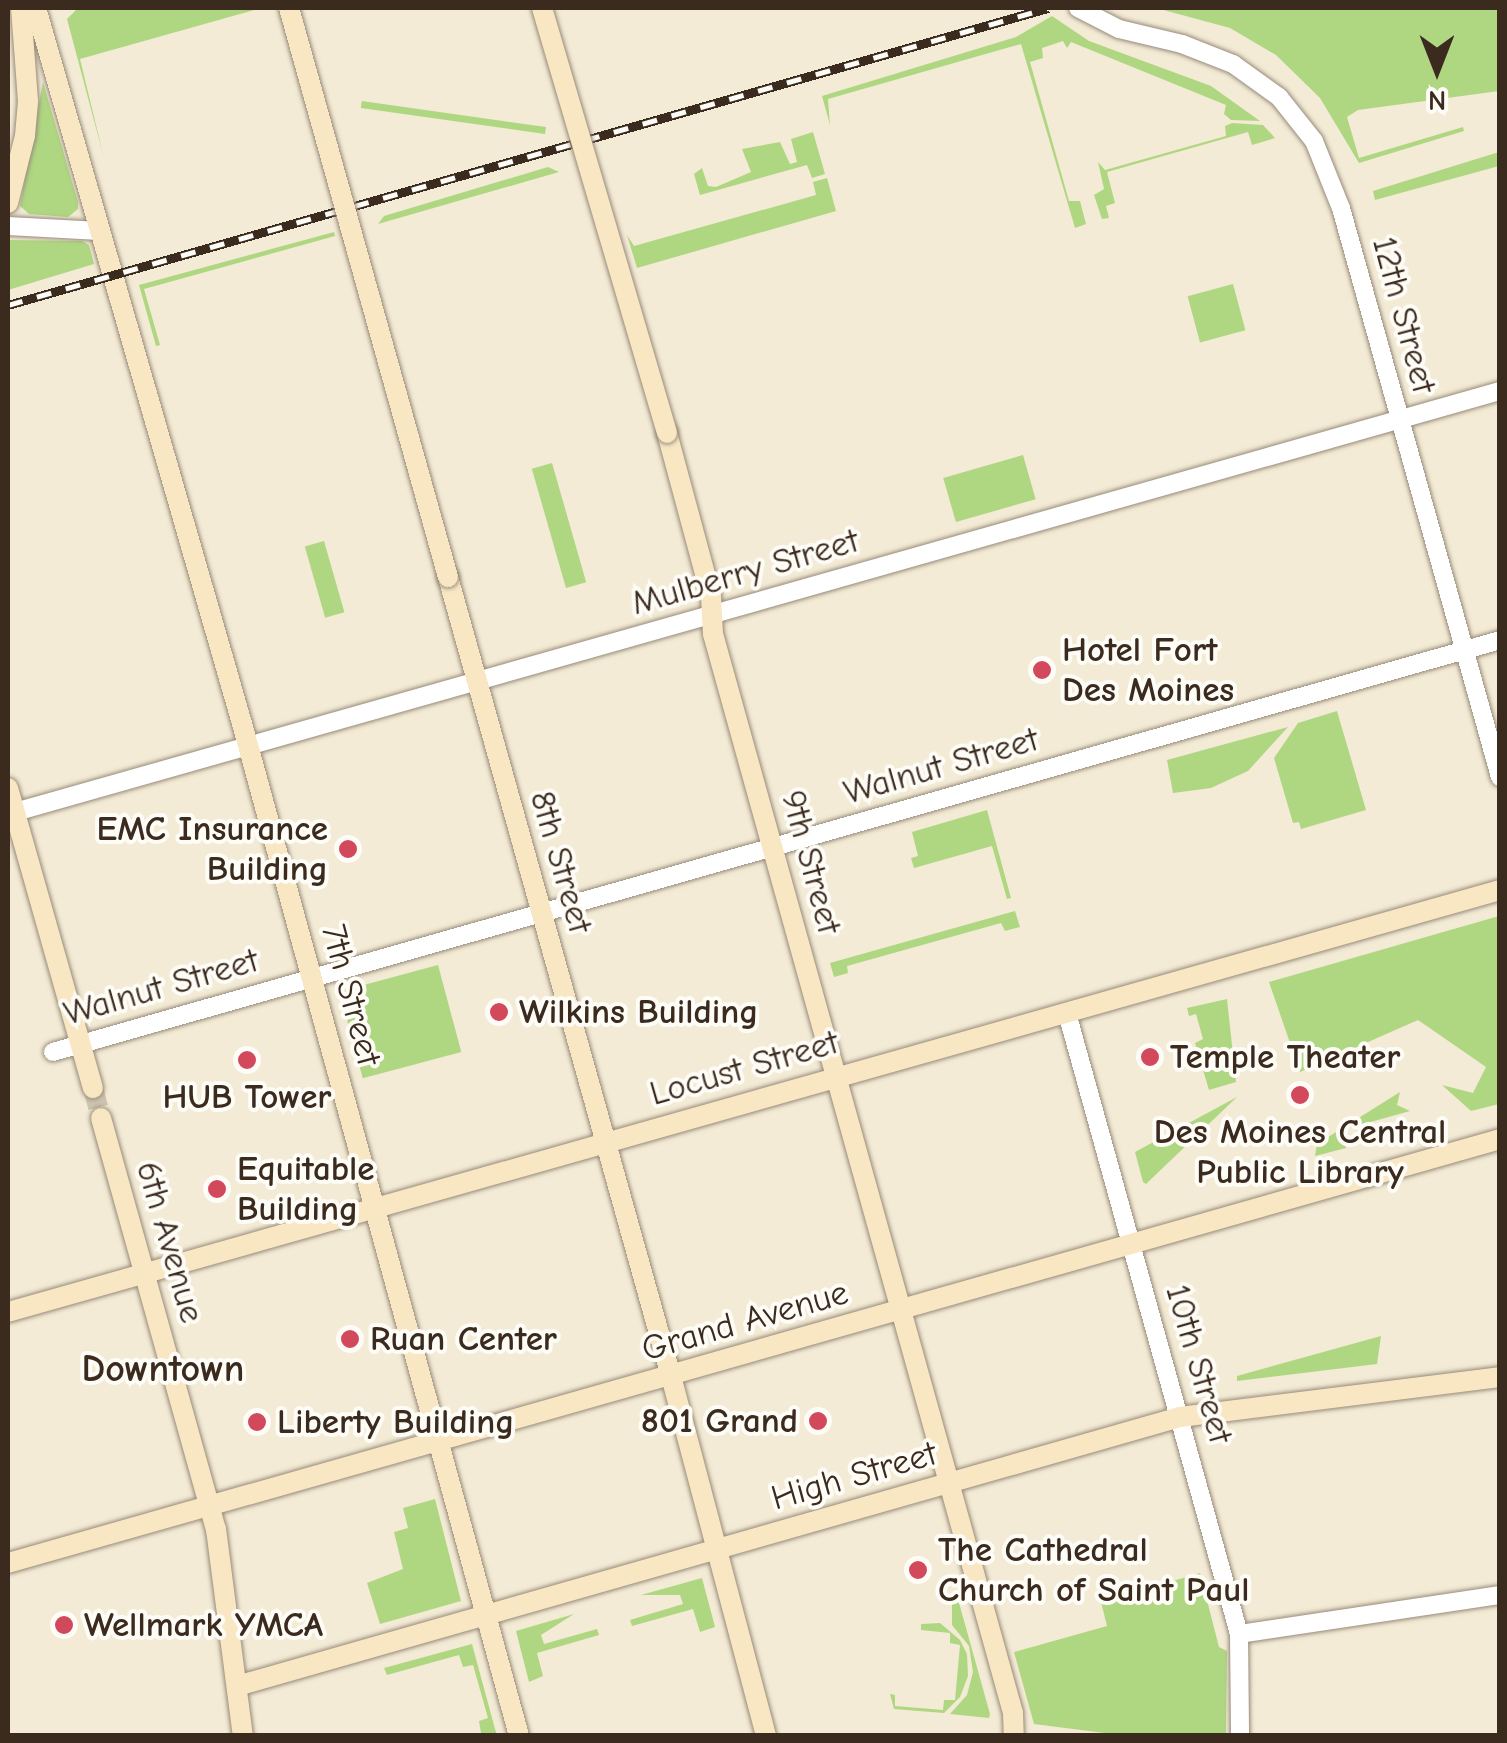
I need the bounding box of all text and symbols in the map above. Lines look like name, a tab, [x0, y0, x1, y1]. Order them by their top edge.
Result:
north arrow	[1387, 20, 1487, 120]
text: N	[1428, 84, 1446, 116]
street label: 12th Street	[1363, 232, 1445, 398]
street label: Mulberry Street	[627, 520, 863, 624]
place label: Hotel Fort Des Moines	[1062, 629, 1234, 711]
marker: Hotel Fort Des Moines	[1031, 659, 1053, 681]
street label: Walnut Street	[839, 718, 1043, 814]
street label: 8th Street	[521, 786, 601, 938]
street label: 9th Street	[772, 786, 850, 938]
place label: EMC Insurance Building	[97, 808, 328, 890]
marker: EMC Insurance Building	[337, 838, 359, 860]
street label: 7th Street	[312, 920, 390, 1070]
street label: Walnut Street	[59, 939, 263, 1035]
place label: Wilkins Building	[519, 991, 759, 1033]
marker: Wilkins Building	[488, 1001, 510, 1023]
street label: Locust Street	[645, 1021, 843, 1115]
place label: Temple Theater	[1170, 1036, 1400, 1078]
marker: Temple Theater	[1139, 1046, 1161, 1068]
marker: HUB Tower	[236, 1049, 258, 1071]
place label: HUB Tower	[163, 1076, 331, 1118]
marker: Des Moines Central Public Library	[1289, 1084, 1311, 1106]
place label: Des Moines Central Public Library	[1154, 1111, 1446, 1193]
place label: Equitable Building	[237, 1148, 375, 1230]
street label: 6th Avenue	[127, 1156, 213, 1328]
marker: Equitable Building	[206, 1178, 228, 1200]
street label: Grand Avenue	[637, 1272, 853, 1370]
street label: 10th Street	[1156, 1280, 1242, 1448]
place label: Ruan Center	[370, 1318, 557, 1360]
marker: Ruan Center	[339, 1328, 361, 1350]
district label: Downtown	[82, 1347, 244, 1393]
place label: 801 Grand	[641, 1400, 798, 1442]
place label: Liberty Building	[277, 1401, 514, 1443]
marker: 801 Grand	[807, 1410, 829, 1432]
marker: Liberty Building	[246, 1411, 268, 1433]
street label: High Street	[767, 1432, 941, 1520]
place label: The Cathedral Church of Saint Paul	[938, 1529, 1250, 1611]
marker: The Cathedral Church of Saint Paul	[907, 1559, 929, 1581]
place label: Wellmark YMCA	[84, 1604, 323, 1646]
marker: Wellmark YMCA	[53, 1614, 75, 1636]

